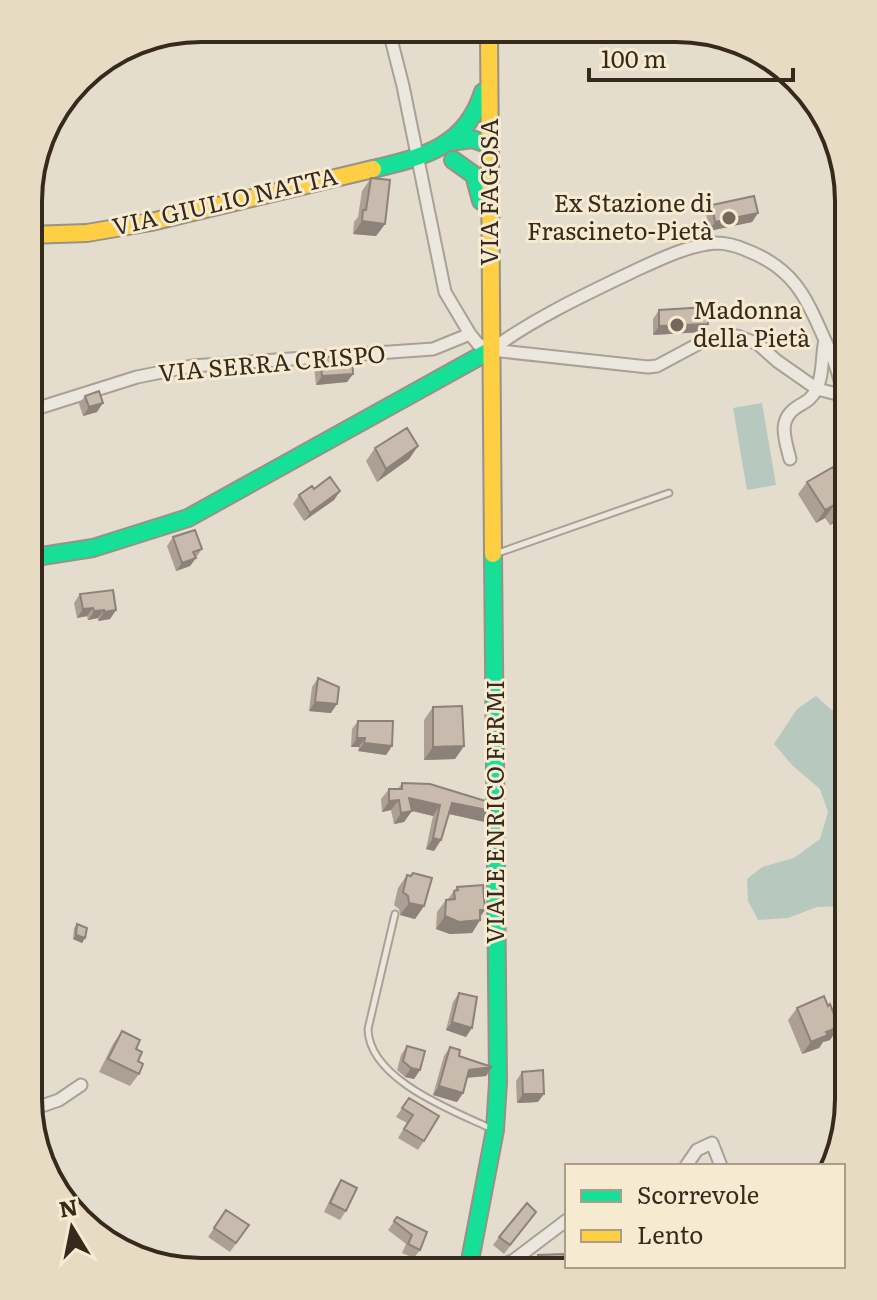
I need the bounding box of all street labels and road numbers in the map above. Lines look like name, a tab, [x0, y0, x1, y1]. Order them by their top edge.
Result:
street label: VIA FAGOSA	[470, 118, 505, 266]
street label: VIA GIULIO NATTA	[108, 157, 341, 243]
street label: VIA SERRA CRISPO	[157, 334, 387, 389]
street label: VIALE ENRICO FERMI	[476, 680, 511, 944]

